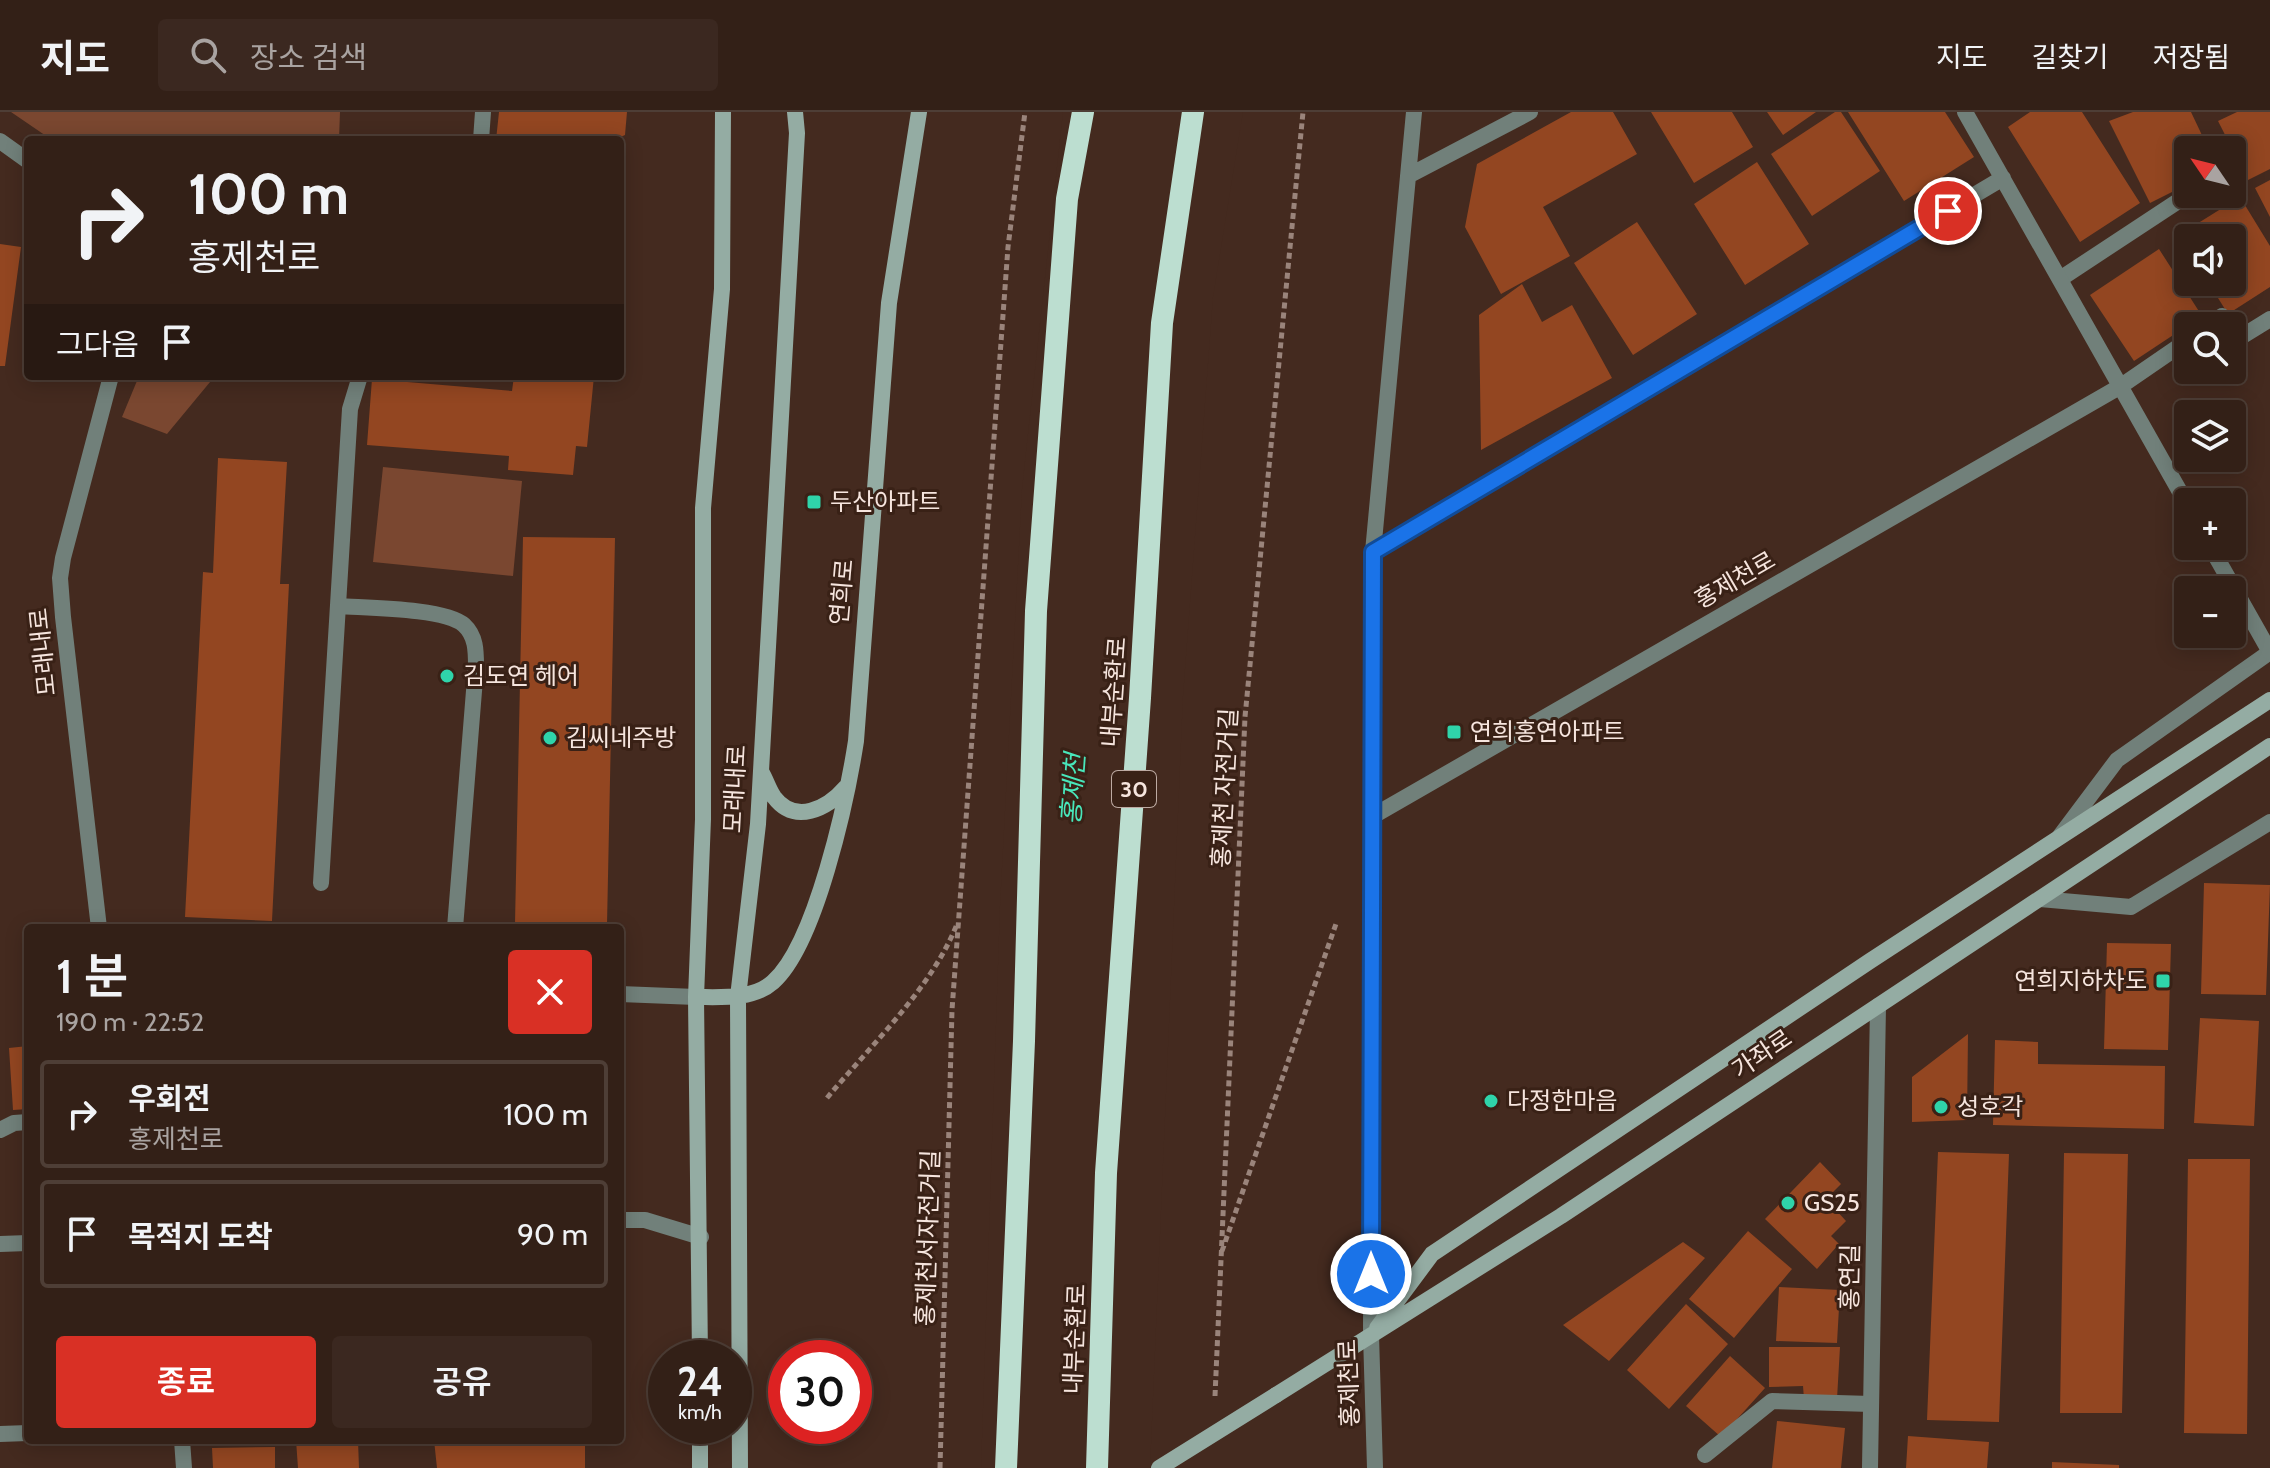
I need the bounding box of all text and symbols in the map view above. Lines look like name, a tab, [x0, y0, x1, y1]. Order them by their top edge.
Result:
search box	[158, 19, 718, 91]
icon: search	[186, 33, 230, 77]
text: 지도	[40, 35, 110, 82]
text: 장소 검색	[250, 39, 367, 76]
text: 지도	[1936, 40, 1987, 74]
text: 길찾기	[2031, 40, 2109, 74]
text: 저장됨	[2153, 40, 2230, 74]
north arrow	[2174, 136, 2246, 208]
map controls	[2174, 136, 2246, 648]
text: 100 m	[188, 160, 349, 228]
icon: right	[56, 168, 160, 272]
pin	[1914, 177, 1982, 245]
icon: arrive	[1926, 189, 1970, 233]
button: sound	[2174, 224, 2246, 296]
text: 홍제천로	[188, 235, 320, 279]
button: search	[2174, 312, 2246, 384]
icon: arrive	[155, 320, 199, 364]
text: 그다음	[56, 326, 139, 363]
button: layers	[2174, 400, 2246, 472]
place label: 두산아파트	[830, 487, 940, 516]
button: +	[2174, 488, 2246, 560]
marker: 두산아파트	[805, 493, 823, 511]
street label: 홍제천로	[1689, 545, 1780, 614]
street label: 연희로	[824, 558, 859, 626]
button: −	[2174, 576, 2246, 648]
street label: 모래내로	[23, 607, 62, 697]
street label: 내부순환로	[1095, 636, 1132, 748]
place label: 김도연 헤어	[463, 661, 579, 690]
marker: 김도연 헤어	[438, 667, 456, 685]
street label: 홍제천 자전거길	[1206, 707, 1243, 869]
place label: 연희홍연아파트	[1470, 717, 1625, 746]
place label: 김씨네주방	[566, 723, 676, 752]
marker: 연희홍연아파트	[1445, 723, 1463, 741]
marker: 김씨네주방	[541, 729, 559, 747]
street label: 모래내로	[718, 744, 751, 834]
water label: 홍제천	[1055, 749, 1092, 826]
road number: 30	[1112, 771, 1156, 807]
text: 1 분	[56, 947, 128, 1005]
button: close	[508, 950, 592, 1034]
place label: 연희지하차도	[2015, 966, 2147, 995]
marker: 연희지하차도	[2154, 972, 2172, 990]
text: 190 m · 22:52	[56, 1006, 204, 1038]
street label: 가좌로	[1726, 1023, 1797, 1084]
text: 우회전	[128, 1080, 211, 1117]
place label: 다정한마음	[1507, 1086, 1617, 1115]
icon: right	[60, 1092, 104, 1136]
marker: 다정한마음	[1482, 1092, 1500, 1110]
place label: 성호각	[1957, 1092, 2023, 1121]
text: 100 m	[503, 1096, 588, 1133]
marker: 성호각	[1932, 1098, 1950, 1116]
text: 홍제천로	[128, 1123, 224, 1155]
street label: 홍제천서자전거길	[910, 1149, 945, 1327]
place label: GS25	[1804, 1188, 1860, 1217]
marker: GS25	[1779, 1194, 1797, 1212]
icon: arrive	[60, 1212, 104, 1256]
text: 90 m	[517, 1216, 588, 1253]
text: 목적지 도착	[128, 1218, 273, 1255]
position arrow	[1329, 1232, 1413, 1316]
street label: 홍연길	[1834, 1244, 1865, 1310]
street label: 내부순환로	[1058, 1283, 1091, 1395]
button: 종료	[56, 1336, 316, 1428]
button: 공유	[332, 1336, 592, 1428]
street label: 홍제천로	[1332, 1338, 1365, 1428]
speed limit sign: 30	[768, 1340, 872, 1444]
text: 24	[677, 1357, 723, 1406]
text: km/h	[678, 1400, 722, 1424]

